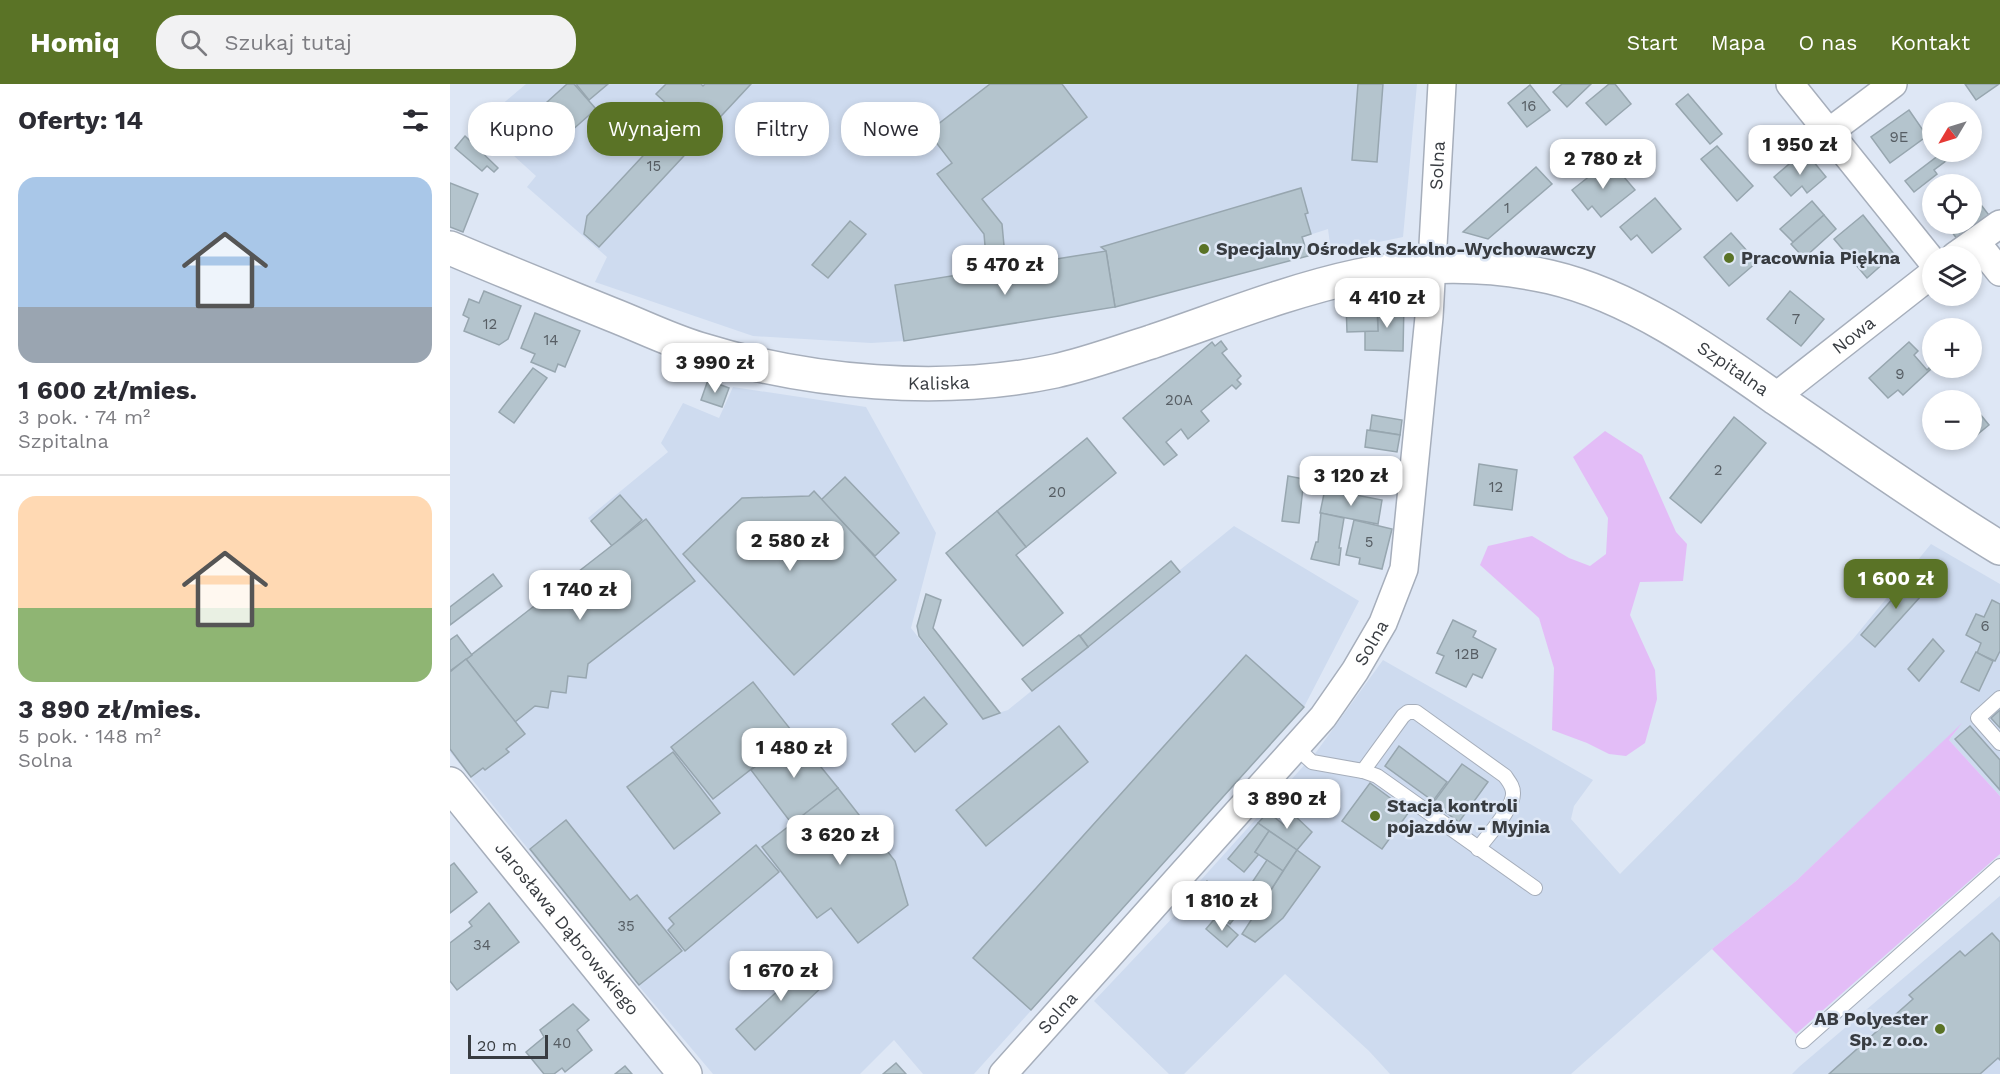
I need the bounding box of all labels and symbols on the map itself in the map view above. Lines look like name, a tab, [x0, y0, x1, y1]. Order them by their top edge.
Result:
house number: 16	[1522, 97, 1536, 115]
north arrow	[1922, 102, 1982, 162]
pin: 1 950 zł	[1738, 125, 1862, 176]
house number: 9E	[1890, 128, 1908, 146]
pin: 2 780 zł	[1541, 139, 1665, 190]
street label: Solna	[1425, 140, 1449, 191]
house number: 15	[647, 157, 661, 175]
house number: 1	[1504, 199, 1510, 217]
place label: Specjalny Ośrodek Szkolno-Wychowawczy	[1216, 238, 1597, 259]
marker: Specjalny Ośrodek Szkolno-Wychowawczy	[1197, 242, 1211, 256]
pin: 5 470 zł	[943, 245, 1067, 296]
place label: Pracownia Piękna	[1741, 247, 1901, 268]
marker: Pracownia Piękna	[1722, 251, 1736, 265]
pin: 4 410 zł	[1325, 278, 1449, 329]
house number: 7	[1792, 310, 1800, 328]
street label: Nowa	[1828, 312, 1879, 358]
house number: 12	[483, 315, 497, 333]
house number: 14	[543, 331, 559, 349]
street label: Szpitalna	[1694, 336, 1773, 400]
pin: 3 990 zł	[653, 343, 777, 394]
house number: 9	[1895, 365, 1905, 383]
street label: Kaliska	[908, 371, 970, 394]
house number: 20A	[1165, 391, 1193, 409]
pin: 3 120 zł	[1289, 456, 1413, 507]
house number: 2	[1714, 461, 1722, 479]
house number: 12	[1489, 478, 1503, 496]
house number: 20	[1048, 483, 1066, 501]
pin: 2 580 zł	[728, 521, 852, 572]
house number: 5	[1365, 533, 1373, 551]
pin: 1 600 zł	[1834, 559, 1958, 610]
pin: 1 740 zł	[518, 570, 642, 621]
street label: Solna	[1349, 616, 1392, 669]
house number: 6	[1980, 617, 1990, 635]
house number: 12B	[1455, 645, 1479, 663]
pin: 1 480 zł	[732, 728, 856, 779]
pin: 3 890 zł	[1225, 779, 1349, 830]
place label: Stacja kontroli pojazdów - Myjnia	[1387, 795, 1551, 837]
marker: Stacja kontroli pojazdów - Myjnia	[1368, 809, 1382, 823]
pin: 3 620 zł	[778, 815, 902, 866]
street label: Jarosława Dąbrowskiego	[491, 837, 644, 1019]
pin: 1 810 zł	[1160, 881, 1284, 932]
house number: 35	[617, 917, 635, 935]
house number: 34	[473, 936, 491, 954]
pin: 1 670 zł	[719, 951, 843, 1002]
street label: Solna	[1033, 987, 1082, 1038]
place label: AB Polyester Sp. z o.o.	[1814, 1008, 1928, 1050]
marker: AB Polyester Sp. z o.o.	[1933, 1022, 1947, 1036]
scale bar	[468, 1032, 548, 1060]
house number: 40	[553, 1034, 571, 1052]

